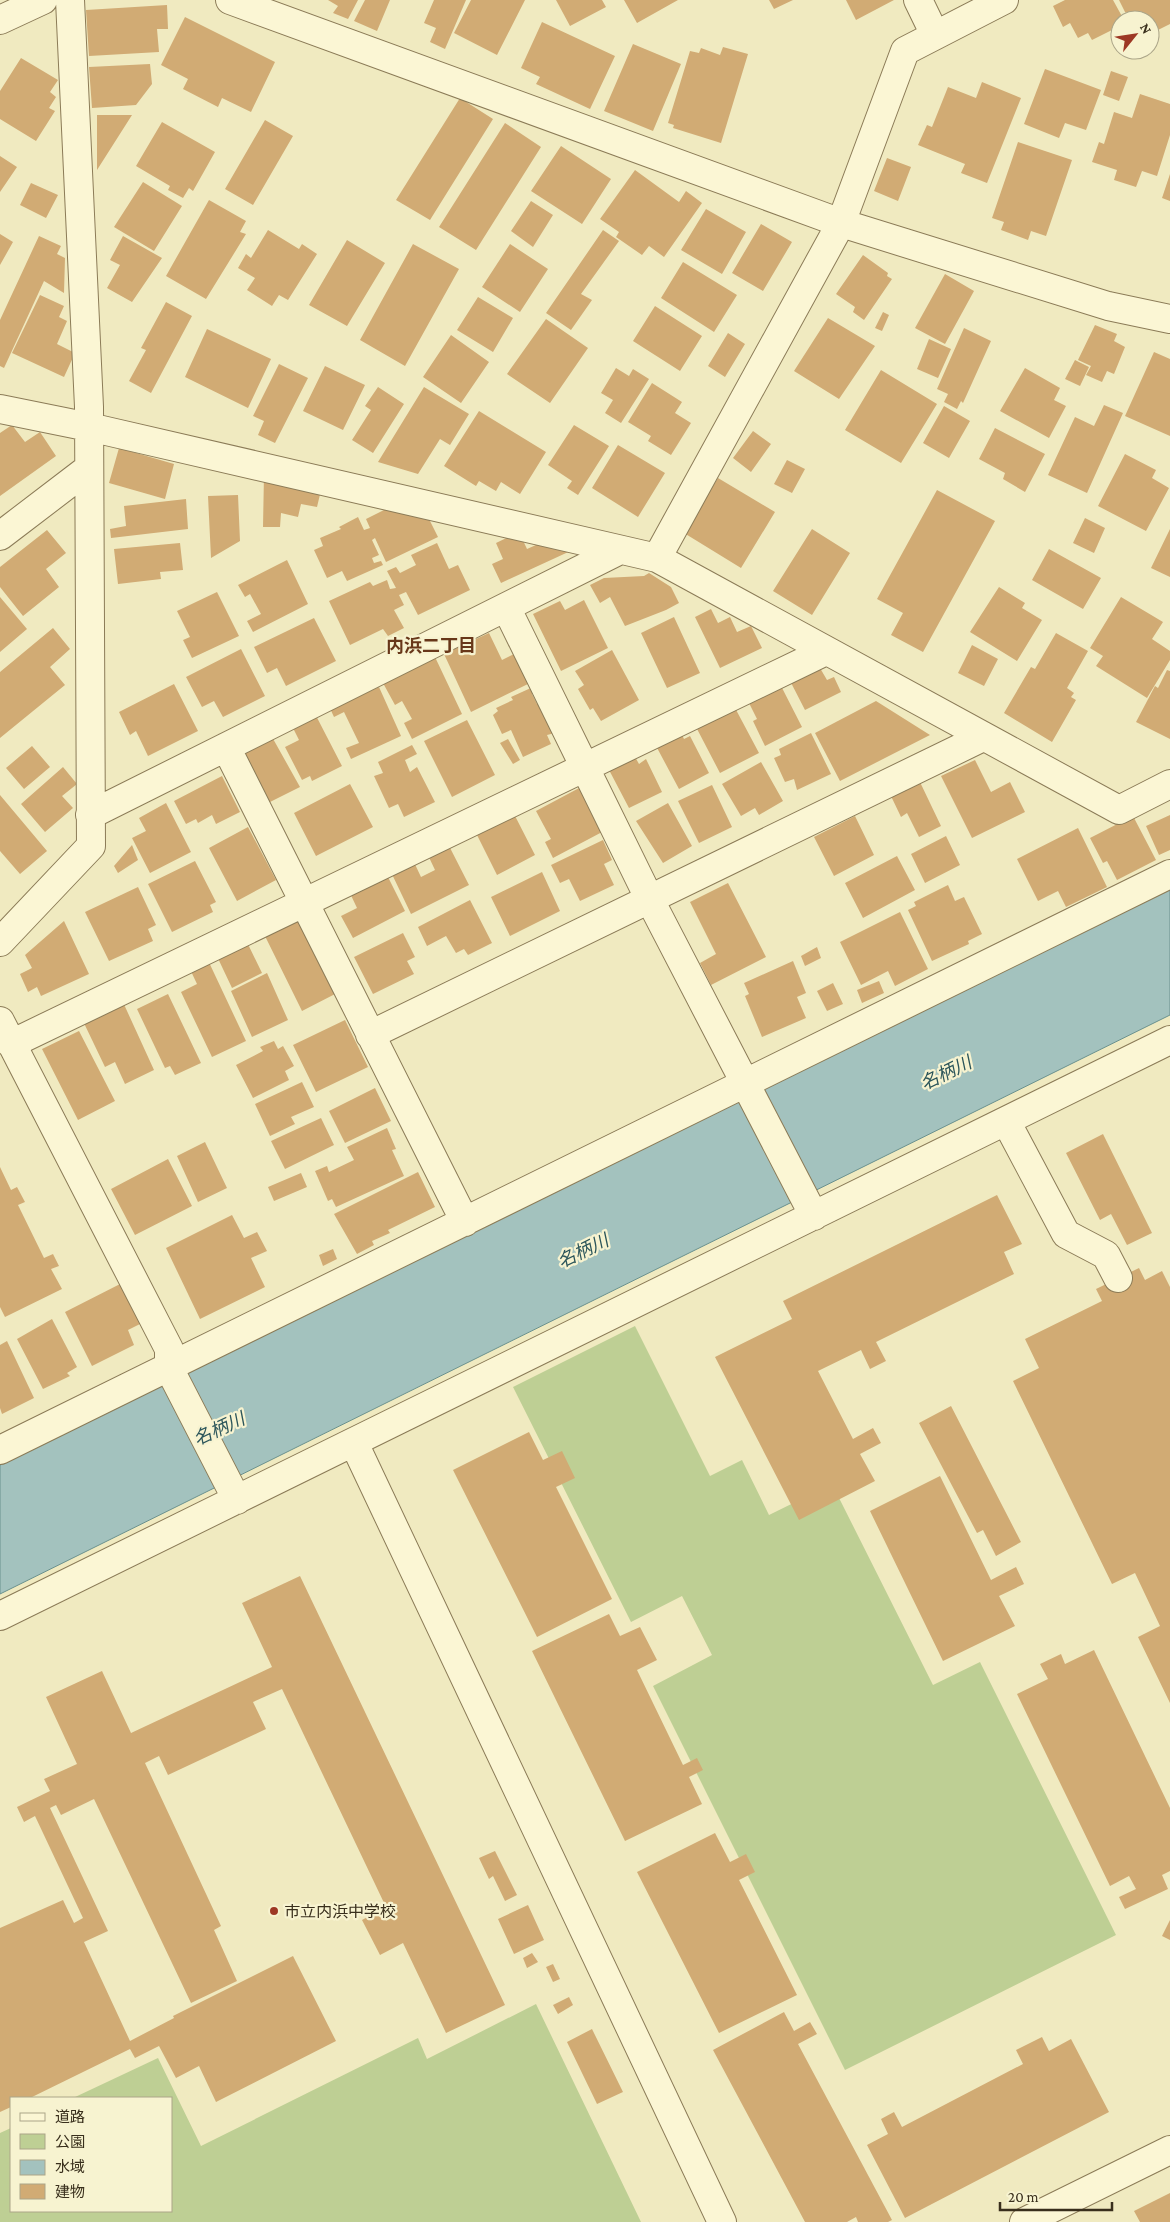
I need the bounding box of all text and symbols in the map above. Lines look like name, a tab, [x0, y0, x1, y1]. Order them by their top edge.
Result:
north arrow	[1110, 10, 1160, 60]
text: N	[1137, 20, 1156, 37]
district label: 内浜二丁目	[386, 636, 476, 656]
water label: 名柄川	[917, 1051, 976, 1094]
water label: 名柄川	[554, 1229, 613, 1272]
water label: 名柄川	[190, 1408, 250, 1449]
place label: 市立内浜中学校	[284, 1903, 396, 1920]
marker: 市立内浜中学校	[268, 1905, 280, 1917]
legend	[10, 2097, 172, 2212]
text: 道路	[55, 2109, 85, 2125]
text: 公園	[55, 2134, 85, 2150]
text: 水域	[55, 2159, 85, 2175]
scale bar	[1000, 2180, 1112, 2212]
text: 建物	[55, 2184, 85, 2200]
text: 20 m	[1008, 2189, 1039, 2205]

